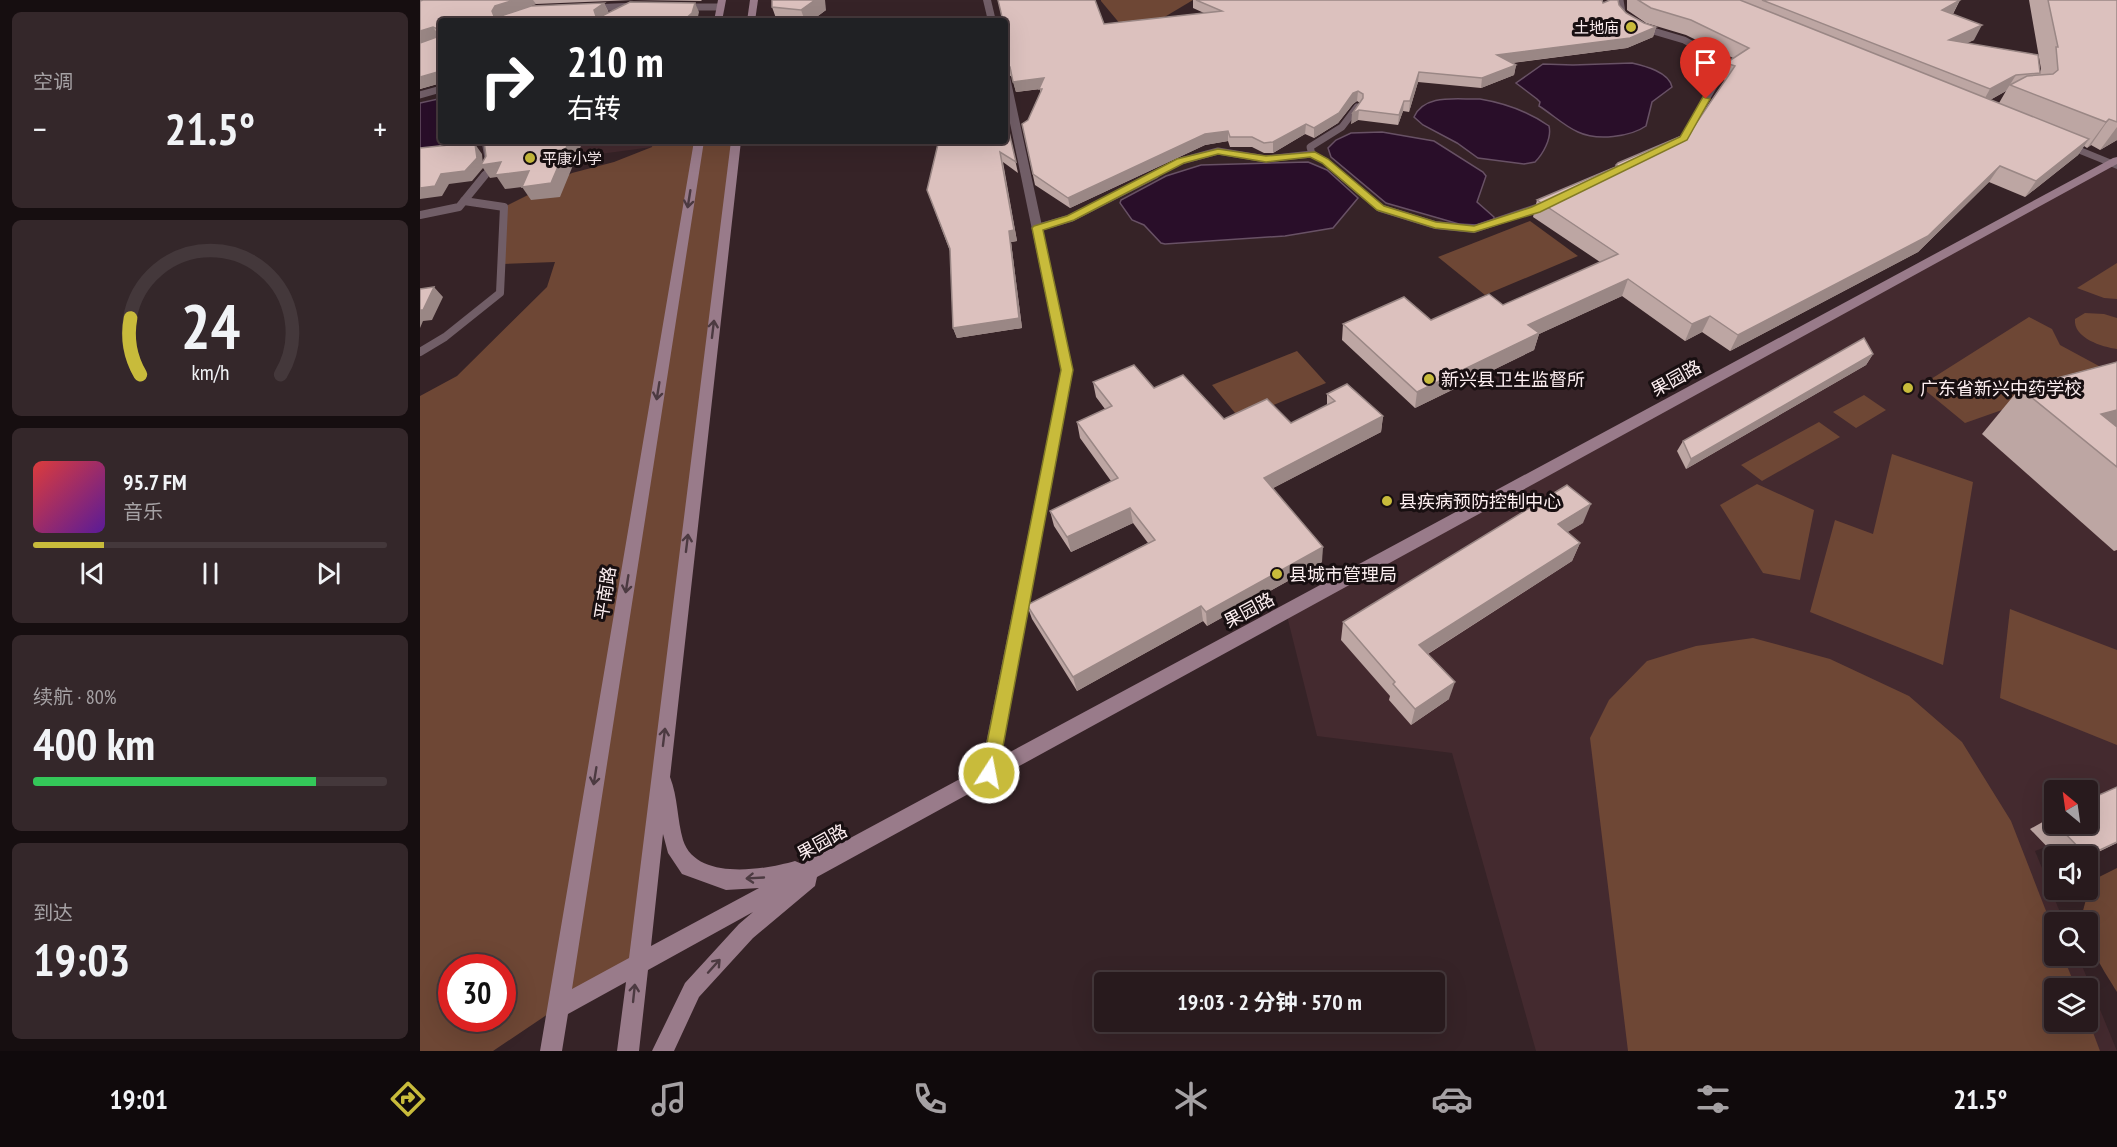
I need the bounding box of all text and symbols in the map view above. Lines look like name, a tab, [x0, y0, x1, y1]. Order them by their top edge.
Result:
place label: 土地庙	[1574, 18, 1619, 37]
marker: 土地庙	[1624, 20, 1638, 34]
text: 210 m	[567, 34, 664, 89]
pin	[1680, 37, 1731, 99]
icon: right	[468, 42, 546, 120]
icon: arrive	[1689, 46, 1722, 79]
text: 空调	[33, 69, 73, 95]
text: 右转	[567, 91, 621, 125]
text: 21.5°	[165, 99, 255, 157]
text: −	[33, 107, 47, 150]
text: +	[373, 107, 387, 150]
place label: 平康小学	[542, 149, 602, 168]
marker: 平康小学	[523, 151, 537, 165]
one-way arrow	[684, 188, 695, 208]
text: 24	[180, 285, 240, 366]
one-way arrow	[708, 319, 719, 339]
street label: 果园路	[1647, 355, 1705, 401]
text: km/h	[191, 358, 229, 386]
place label: 新兴县卫生监督所	[1441, 368, 1585, 391]
marker: 新兴县卫生监督所	[1422, 372, 1436, 386]
place label: 广东省新兴中药学校	[1920, 377, 2082, 400]
one-way arrow	[653, 381, 664, 401]
marker: 广东省新兴中药学校	[1901, 381, 1915, 395]
text: 95.7 FM	[123, 468, 187, 496]
place label: 县疾病预防控制中心	[1399, 490, 1561, 513]
marker: 县疾病预防控制中心	[1380, 494, 1394, 508]
text: 音乐	[123, 499, 163, 525]
one-way arrow	[682, 534, 693, 553]
icon: previous	[76, 557, 109, 590]
icon: pause	[194, 557, 227, 590]
icon: next	[312, 557, 345, 590]
place label: 县城市管理局	[1289, 563, 1397, 586]
street label: 平南路	[589, 565, 621, 621]
marker: 县城市管理局	[1270, 567, 1284, 581]
one-way arrow	[621, 573, 632, 593]
street label: 果园路	[1220, 587, 1278, 633]
text: 续航 · 80%	[33, 684, 116, 710]
text: 400 km	[33, 714, 155, 772]
one-way arrow	[659, 727, 670, 747]
position arrow	[957, 741, 1021, 805]
one-way arrow	[589, 766, 600, 785]
north arrow	[2044, 780, 2098, 834]
map controls	[2044, 780, 2098, 1032]
street label: 果园路	[793, 819, 851, 865]
button: sound	[2044, 846, 2098, 900]
one-way arrow	[746, 873, 766, 884]
text: 到达	[33, 900, 73, 926]
button: search	[2044, 912, 2098, 966]
text: 19:03	[33, 930, 130, 988]
speed limit sign: 30	[438, 954, 516, 1032]
one-way arrow	[707, 958, 721, 973]
button: layers	[2044, 978, 2098, 1032]
one-way arrow	[629, 983, 640, 1003]
text: 19:03 · 2 分钟 · 570 m	[1177, 988, 1362, 1016]
icon: directions	[387, 1078, 429, 1120]
icon: music	[648, 1078, 690, 1120]
icon: phone	[909, 1078, 951, 1120]
icon: climate	[1170, 1078, 1212, 1120]
icon: car	[1431, 1078, 1473, 1120]
icon: filters	[1692, 1078, 1734, 1120]
text: 19:01	[110, 1082, 168, 1116]
text: 21.5°	[1953, 1082, 2007, 1116]

